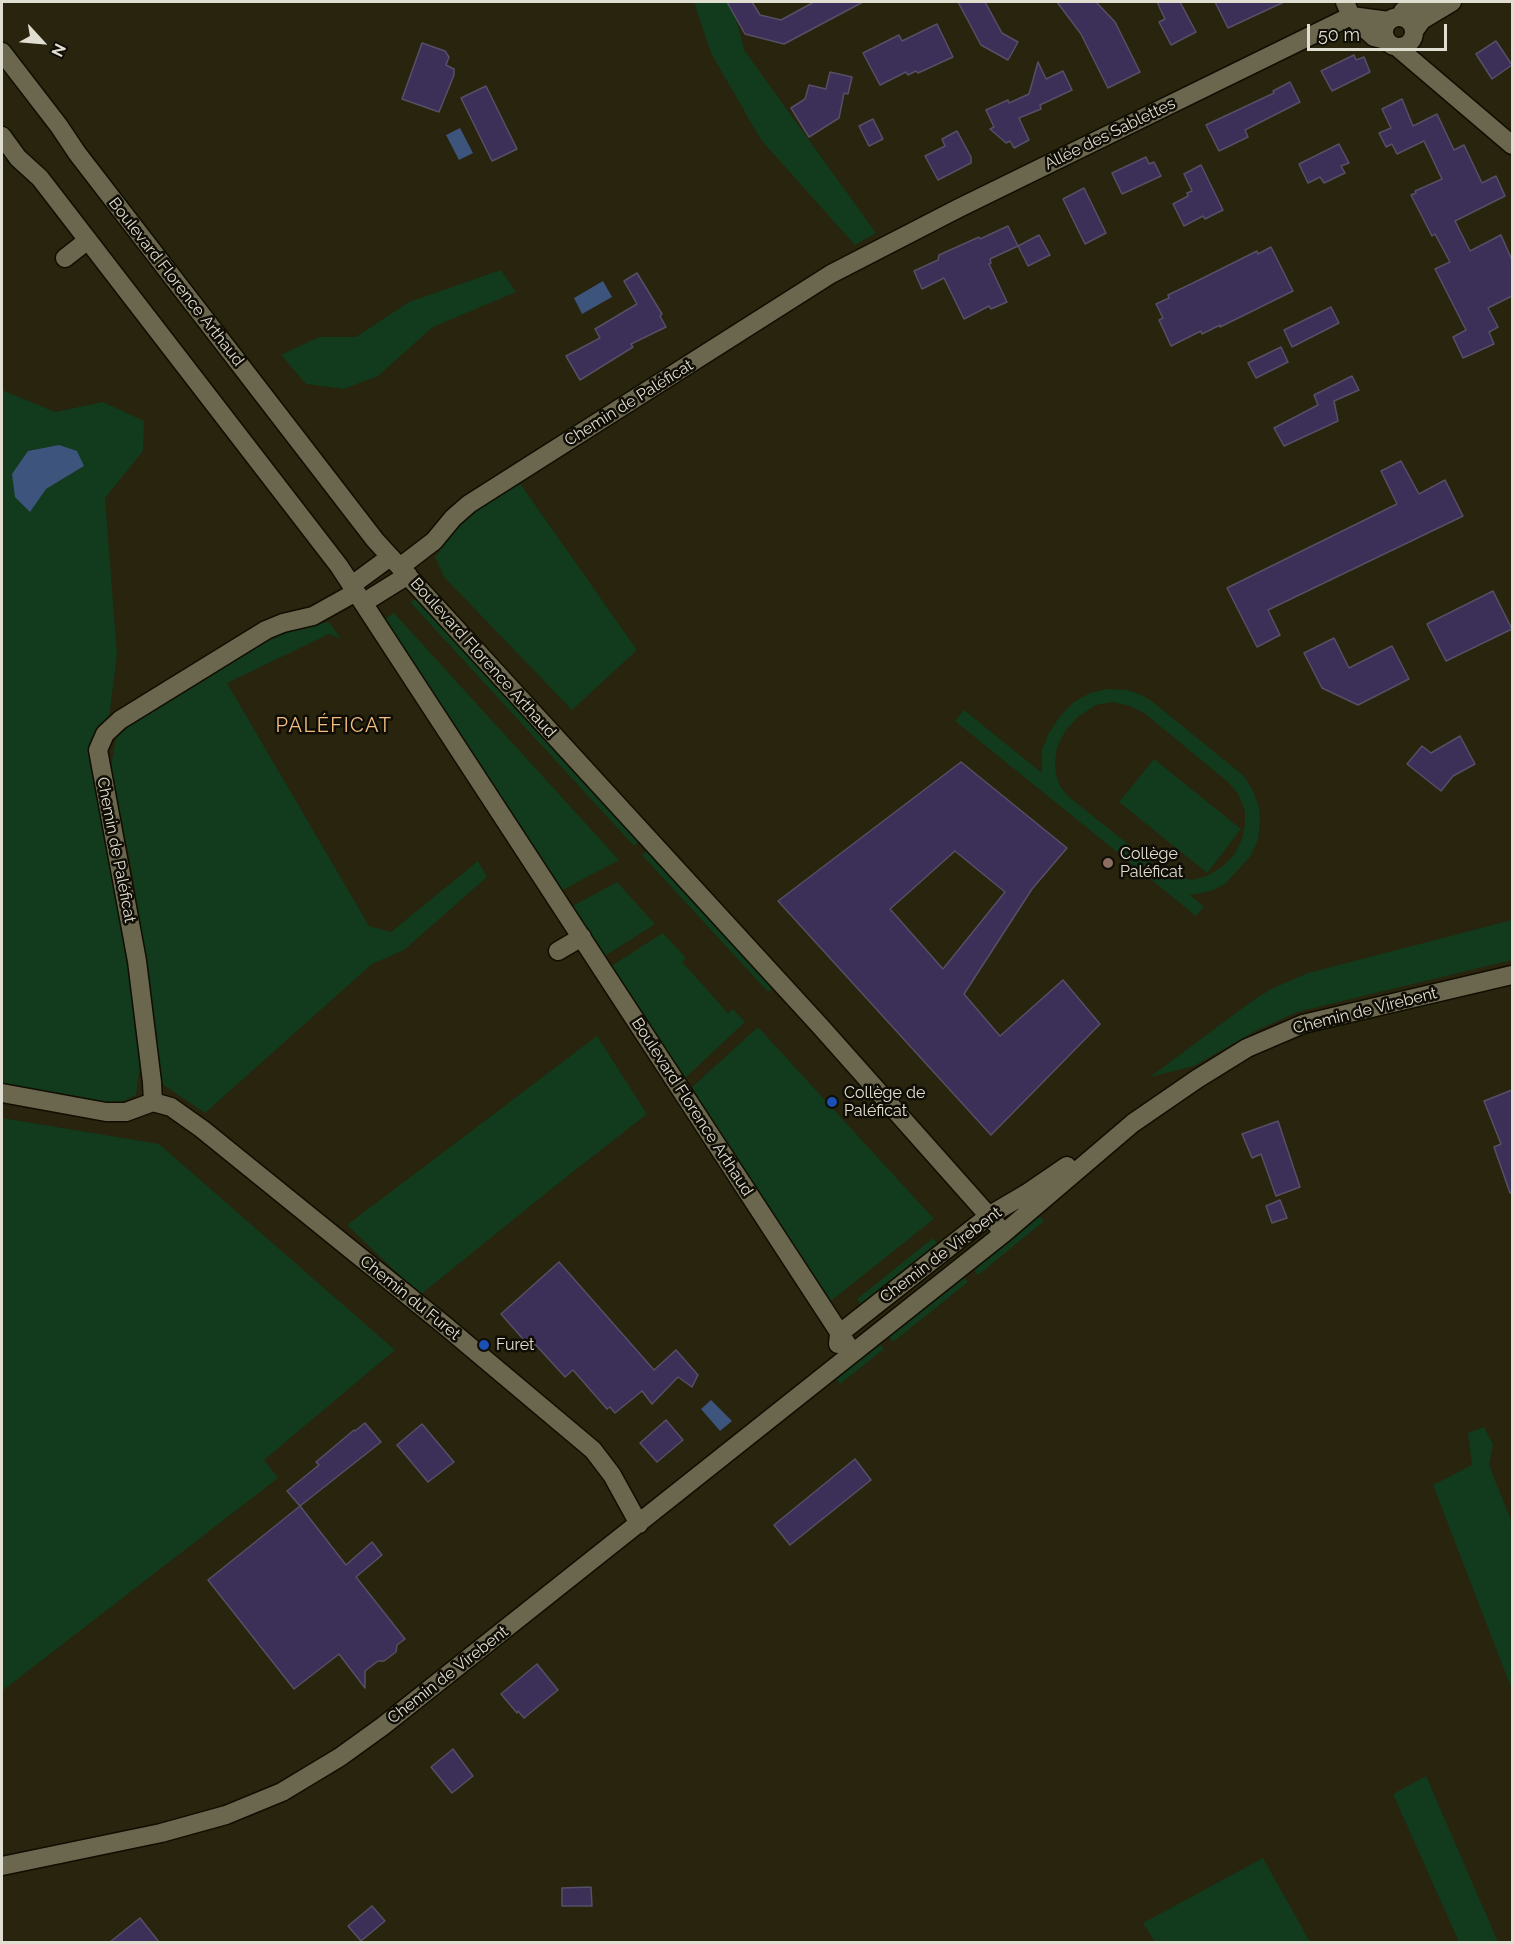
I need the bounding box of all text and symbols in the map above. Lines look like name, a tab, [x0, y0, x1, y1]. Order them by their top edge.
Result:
north arrow	[12, 12, 72, 72]
scale bar	[1310, 12, 1450, 50]
text: 50 m	[1318, 24, 1360, 45]
text: N	[47, 40, 70, 60]
street label: Allée des Sablettes	[1041, 94, 1179, 174]
street label: Boulevard Florence Arthaud	[104, 194, 248, 370]
street label: Chemin de Paléficat	[561, 356, 697, 450]
street label: Boulevard Florence Arthaud	[406, 574, 560, 742]
district label: PALÉFICAT	[276, 714, 392, 738]
street label: Chemin de Paléficat	[92, 776, 140, 924]
place label: Collège Paléficat	[1120, 844, 1183, 882]
marker: Collège Paléficat	[1101, 856, 1115, 870]
street label: Chemin de Virebent	[1291, 984, 1439, 1038]
street label: Boulevard Florence Arthaud	[627, 1014, 757, 1200]
place label: Collège de Paléficat	[844, 1083, 925, 1121]
marker: Collège de Paléficat	[825, 1095, 839, 1109]
street label: Chemin de Virebent	[876, 1203, 1006, 1307]
street label: Chemin du Furet	[356, 1252, 464, 1344]
place label: Furet	[496, 1335, 534, 1355]
marker: Furet	[477, 1338, 491, 1352]
street label: Chemin de Virebent	[384, 1622, 512, 1728]

